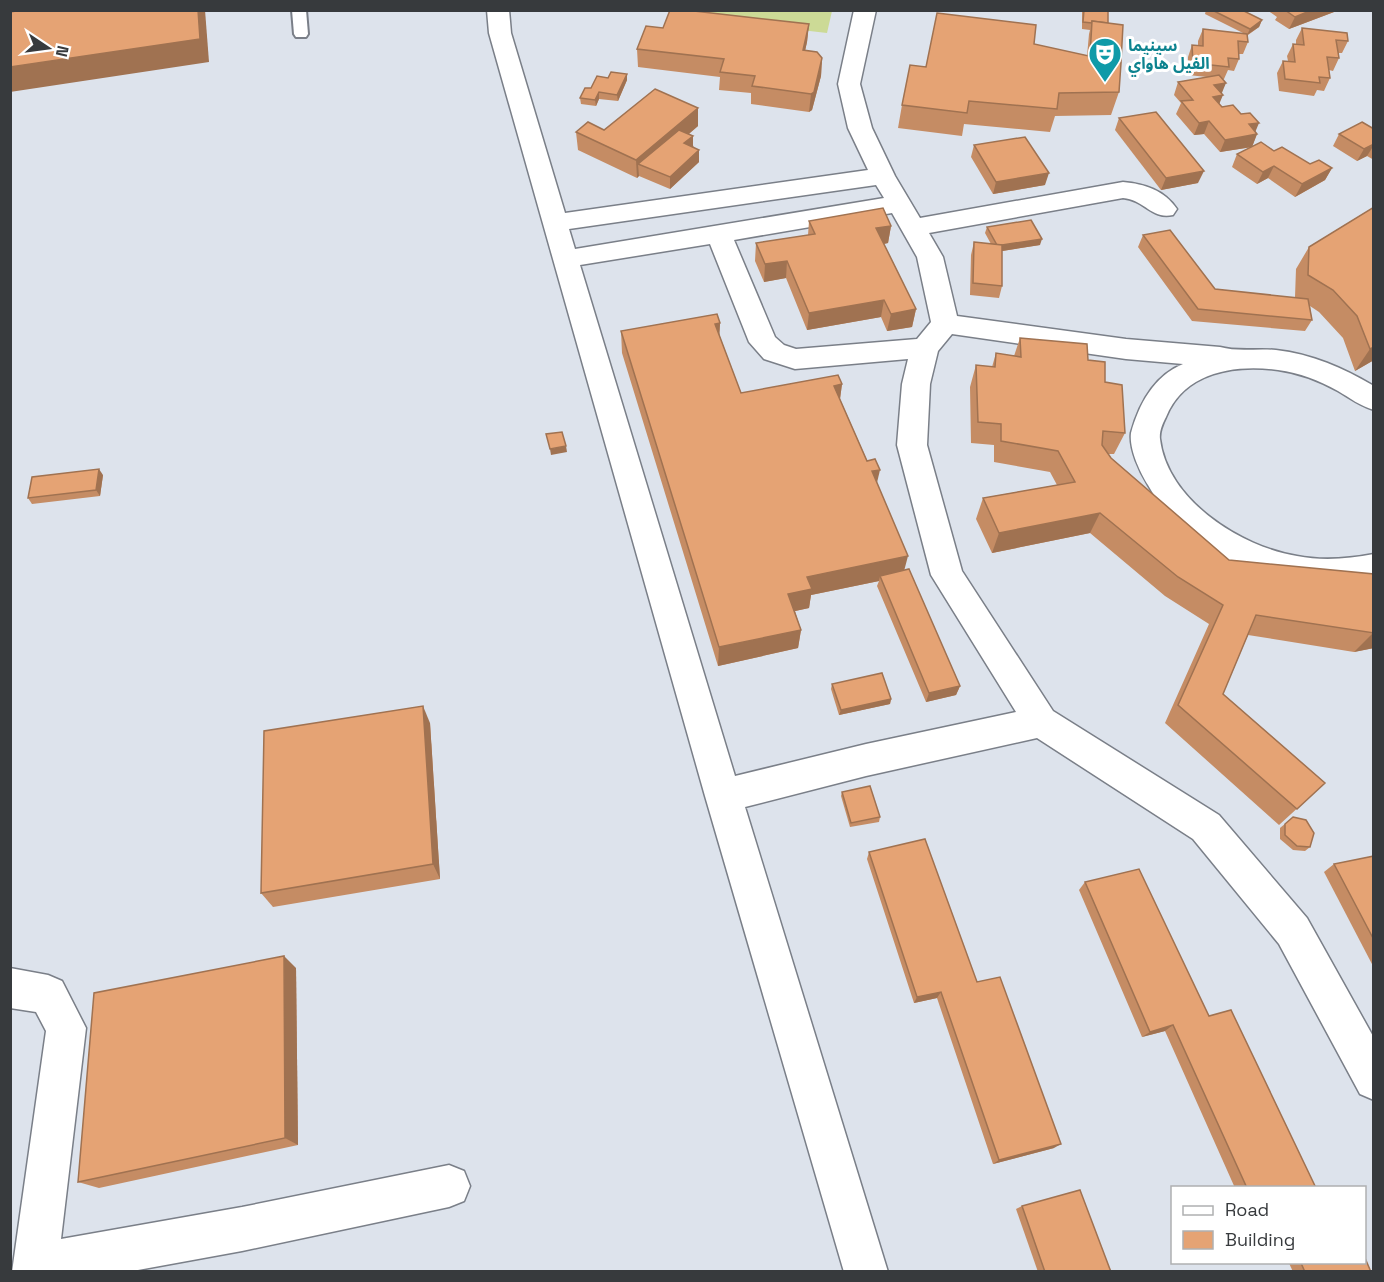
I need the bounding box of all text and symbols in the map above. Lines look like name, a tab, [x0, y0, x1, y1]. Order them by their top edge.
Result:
north arrow	[18, 18, 78, 78]
place label: سينيما الفيل هاواي	[1128, 35, 1210, 77]
theatre icon: سينيما الفيل هاواي	[1087, 36, 1123, 83]
text: N	[51, 44, 74, 59]
legend	[1171, 1186, 1366, 1264]
text: Road	[1225, 1198, 1269, 1221]
text: Building	[1225, 1228, 1295, 1251]

